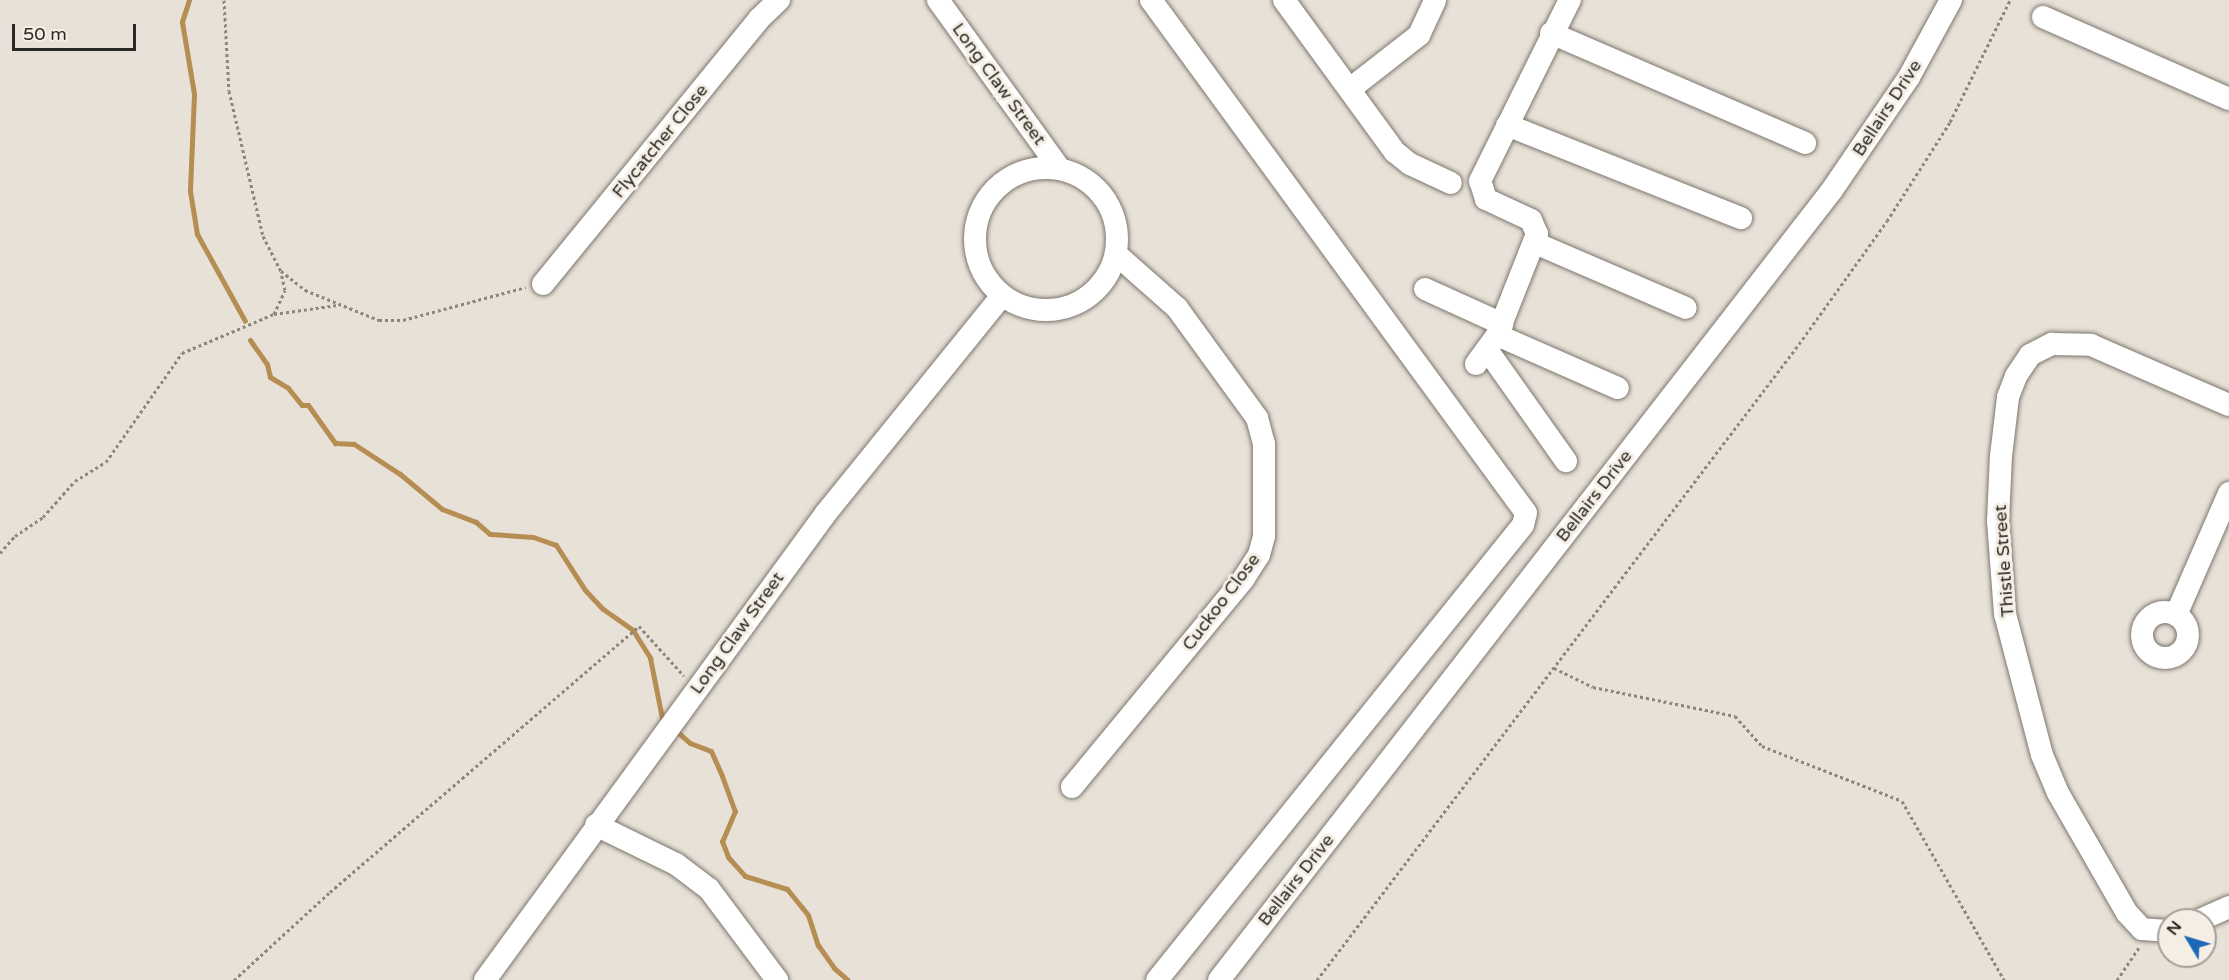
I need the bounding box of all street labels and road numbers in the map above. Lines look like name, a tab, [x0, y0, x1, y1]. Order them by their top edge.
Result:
street label: Long Claw Street	[947, 19, 1051, 149]
street label: Bellairs Drive	[1848, 56, 1926, 160]
street label: Flycatcher Close	[608, 80, 712, 202]
street label: Bellairs Drive	[1551, 446, 1637, 546]
street label: Thistle Street	[1989, 504, 2019, 618]
street label: Cuckoo Close	[1178, 549, 1264, 655]
street label: Long Claw Street	[685, 568, 789, 698]
street label: Bellairs Drive	[1253, 830, 1339, 930]

